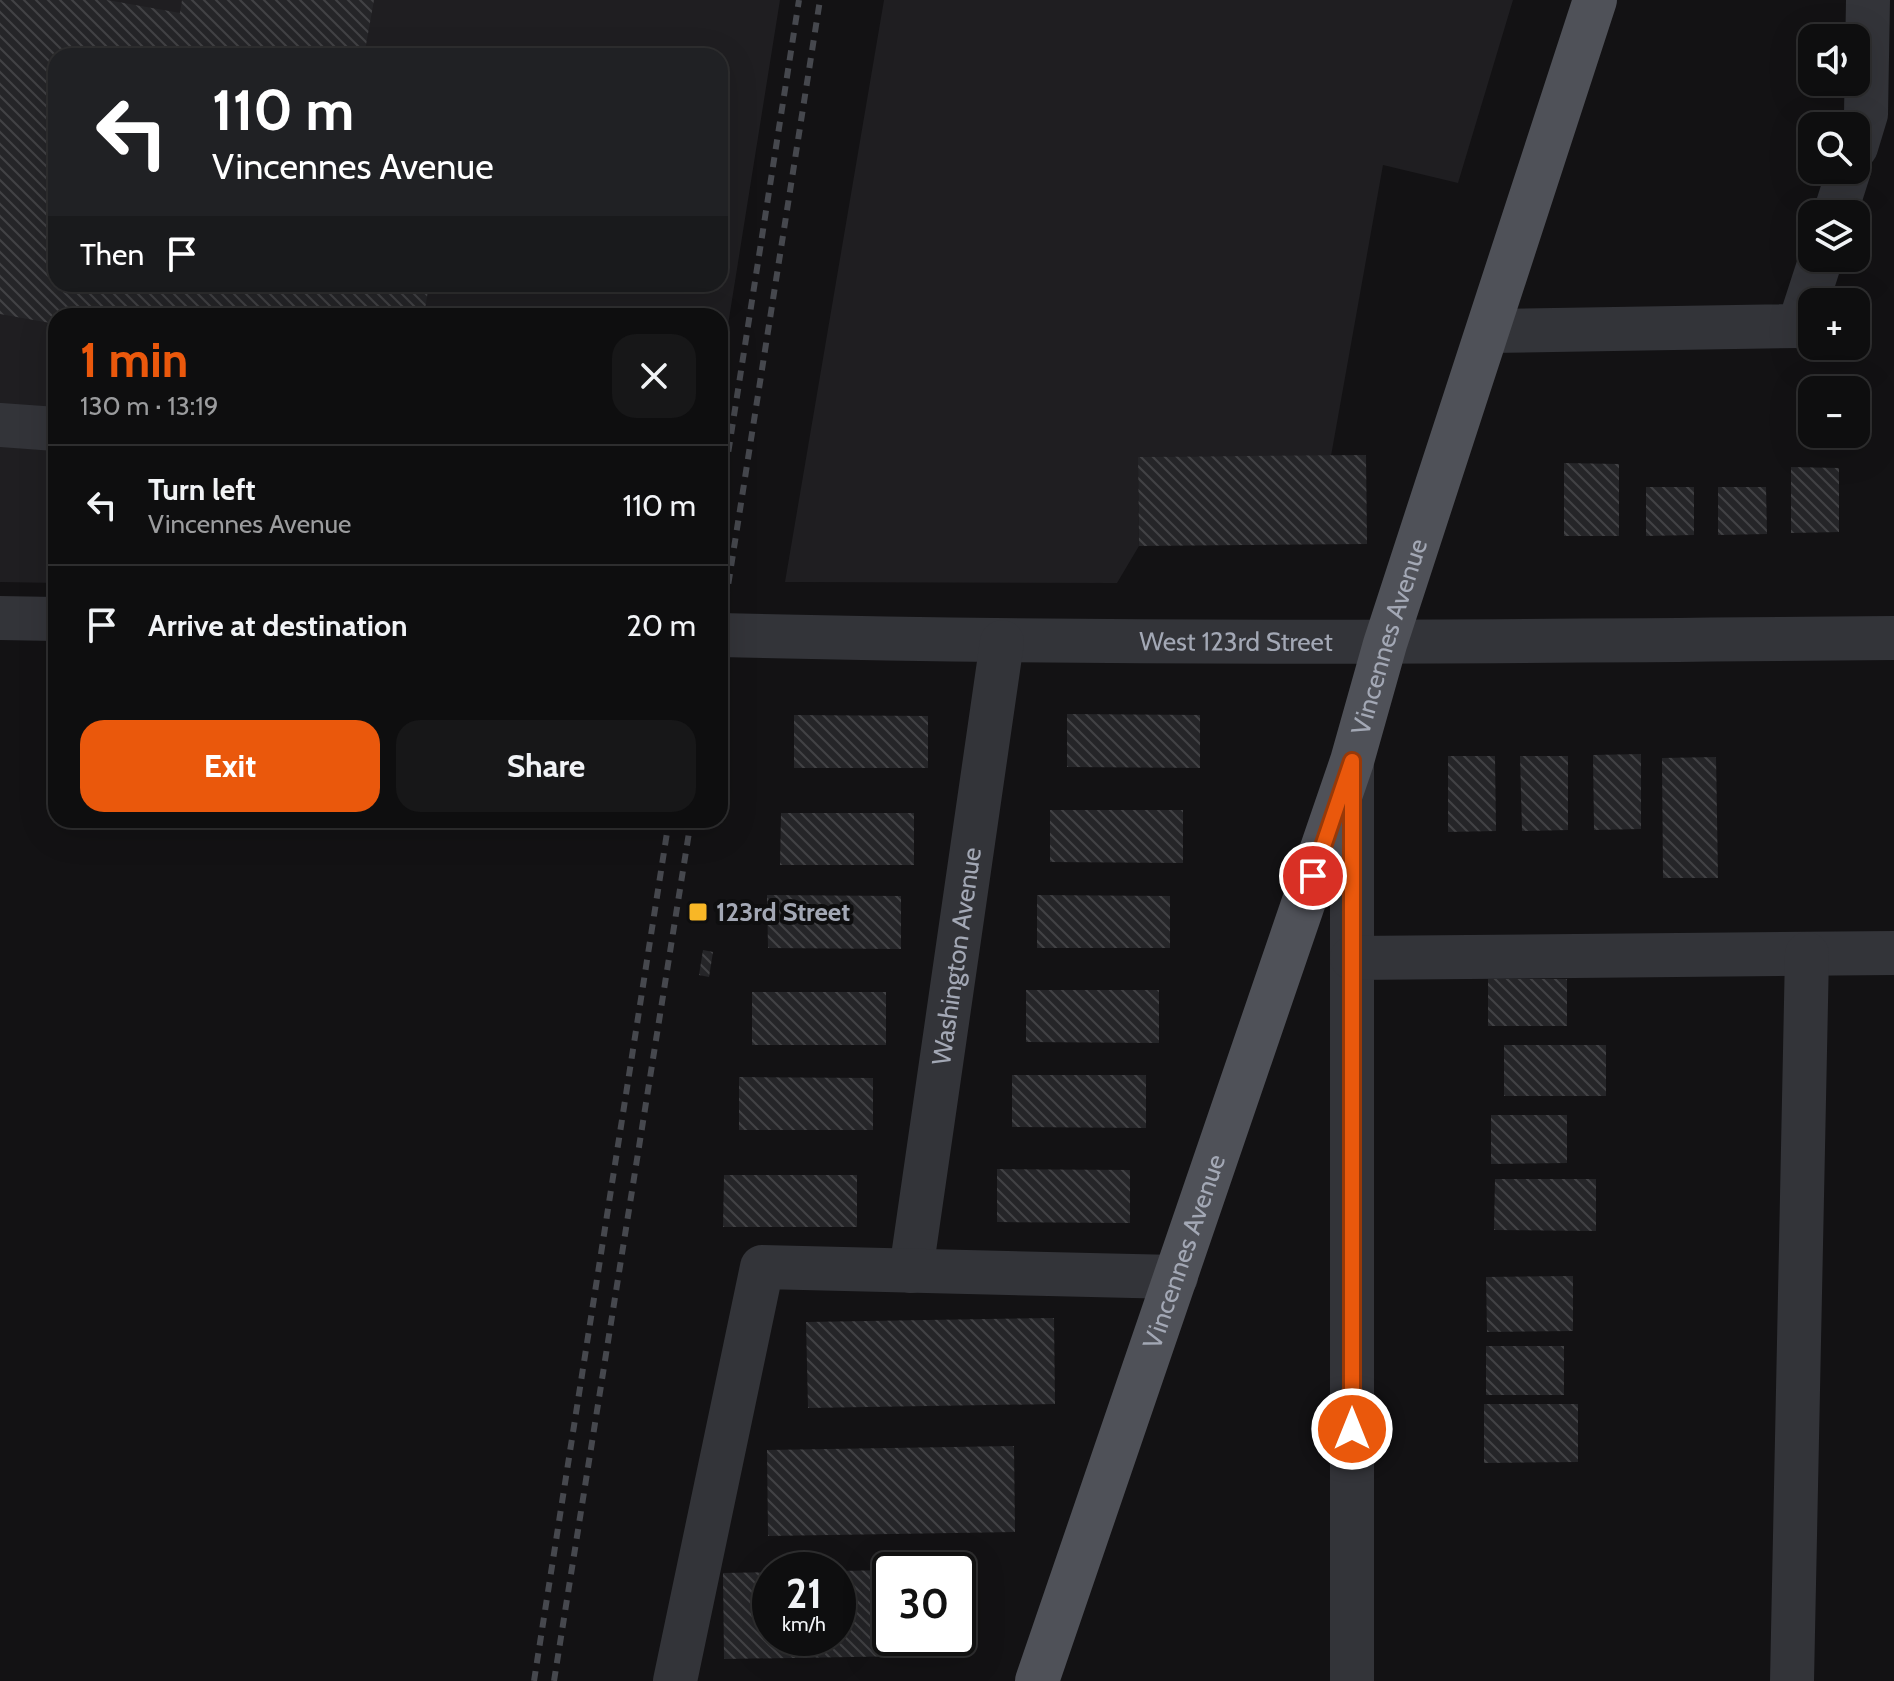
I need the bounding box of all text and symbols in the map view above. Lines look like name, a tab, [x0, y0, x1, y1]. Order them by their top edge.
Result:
map controls	[1798, 24, 1870, 448]
button: sound	[1798, 24, 1870, 96]
text: 110 m	[212, 76, 354, 144]
icon: left	[80, 80, 184, 184]
button: search	[1798, 112, 1870, 184]
text: Vincennes Avenue	[212, 144, 494, 188]
button: layers	[1798, 200, 1870, 272]
icon: arrive	[160, 232, 204, 276]
text: Then	[80, 236, 144, 273]
button: +	[1798, 288, 1870, 360]
text: 1 min	[80, 331, 188, 389]
button: close	[612, 334, 696, 418]
button: −	[1798, 376, 1870, 448]
text: 130 m · 13:19	[80, 390, 218, 422]
text: Turn left	[148, 471, 256, 508]
icon: left	[80, 483, 124, 527]
text: 110 m	[622, 487, 696, 524]
text: Vincennes Avenue	[148, 508, 351, 540]
street label: Vincennes Avenue	[1344, 535, 1434, 739]
icon: arrive	[80, 603, 124, 647]
text: Arrive at destination	[148, 607, 408, 644]
text: 20 m	[626, 607, 696, 644]
street label: West 123rd Street	[1139, 625, 1333, 658]
button: Exit	[80, 720, 380, 812]
button: Share	[396, 720, 696, 812]
pin	[1279, 842, 1347, 910]
street label: Washington Avenue	[925, 845, 988, 1067]
icon: arrive	[1291, 854, 1335, 898]
place label: 123rd Street	[716, 896, 850, 928]
marker: 123rd Street	[687, 901, 709, 923]
street label: Vincennes Avenue	[1136, 1150, 1232, 1353]
position arrow	[1310, 1387, 1394, 1471]
speed limit sign: 30	[872, 1552, 976, 1656]
text: 21	[786, 1569, 822, 1618]
text: km/h	[782, 1612, 826, 1636]

